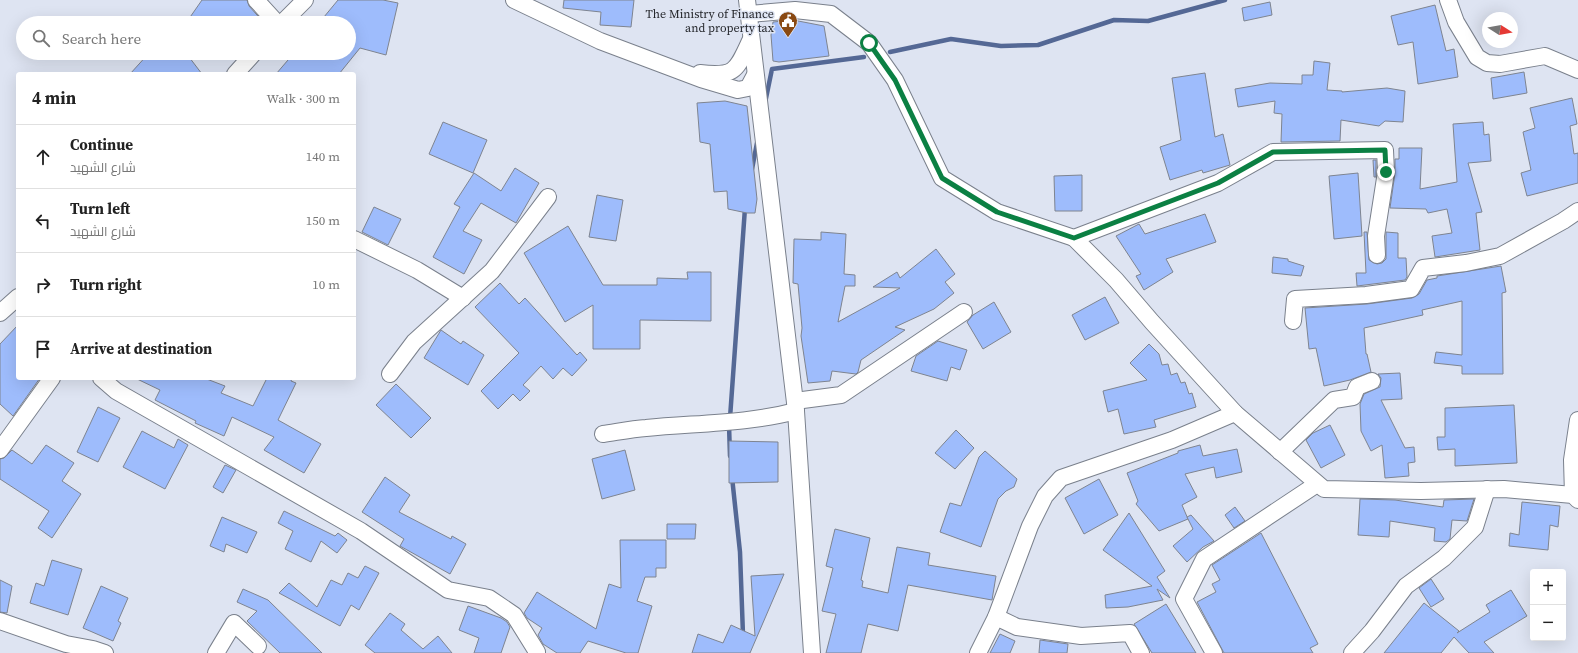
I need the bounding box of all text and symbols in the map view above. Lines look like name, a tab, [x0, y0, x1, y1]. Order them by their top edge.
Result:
place label: The Ministry of Finance and property tax	[646, 6, 775, 36]
public building icon: The Ministry of Finance and property tax	[777, 10, 799, 38]
north arrow	[1482, 12, 1518, 48]
search box	[16, 16, 356, 60]
icon: search	[30, 27, 52, 49]
text: Search here	[62, 28, 141, 49]
route start	[860, 34, 878, 52]
text: 4 min	[32, 86, 76, 110]
text: Walk · 300 m	[267, 90, 340, 107]
text: Continue	[70, 134, 133, 155]
icon: ahead	[32, 146, 54, 168]
text: 140 m	[306, 148, 340, 165]
text: شارع الشهيد	[70, 159, 136, 176]
route end	[1377, 163, 1395, 181]
text: Turn left	[70, 198, 130, 219]
icon: left	[32, 210, 54, 232]
text: 150 m	[306, 212, 340, 229]
text: شارع الشهيد	[70, 223, 136, 240]
icon: right	[32, 274, 54, 296]
text: Turn right	[70, 274, 142, 295]
text: 10 m	[312, 276, 340, 293]
icon: arrive	[32, 338, 54, 360]
text: Arrive at destination	[70, 338, 212, 359]
map controls	[1530, 569, 1566, 641]
button: +	[1530, 569, 1566, 605]
button: −	[1530, 605, 1566, 641]

